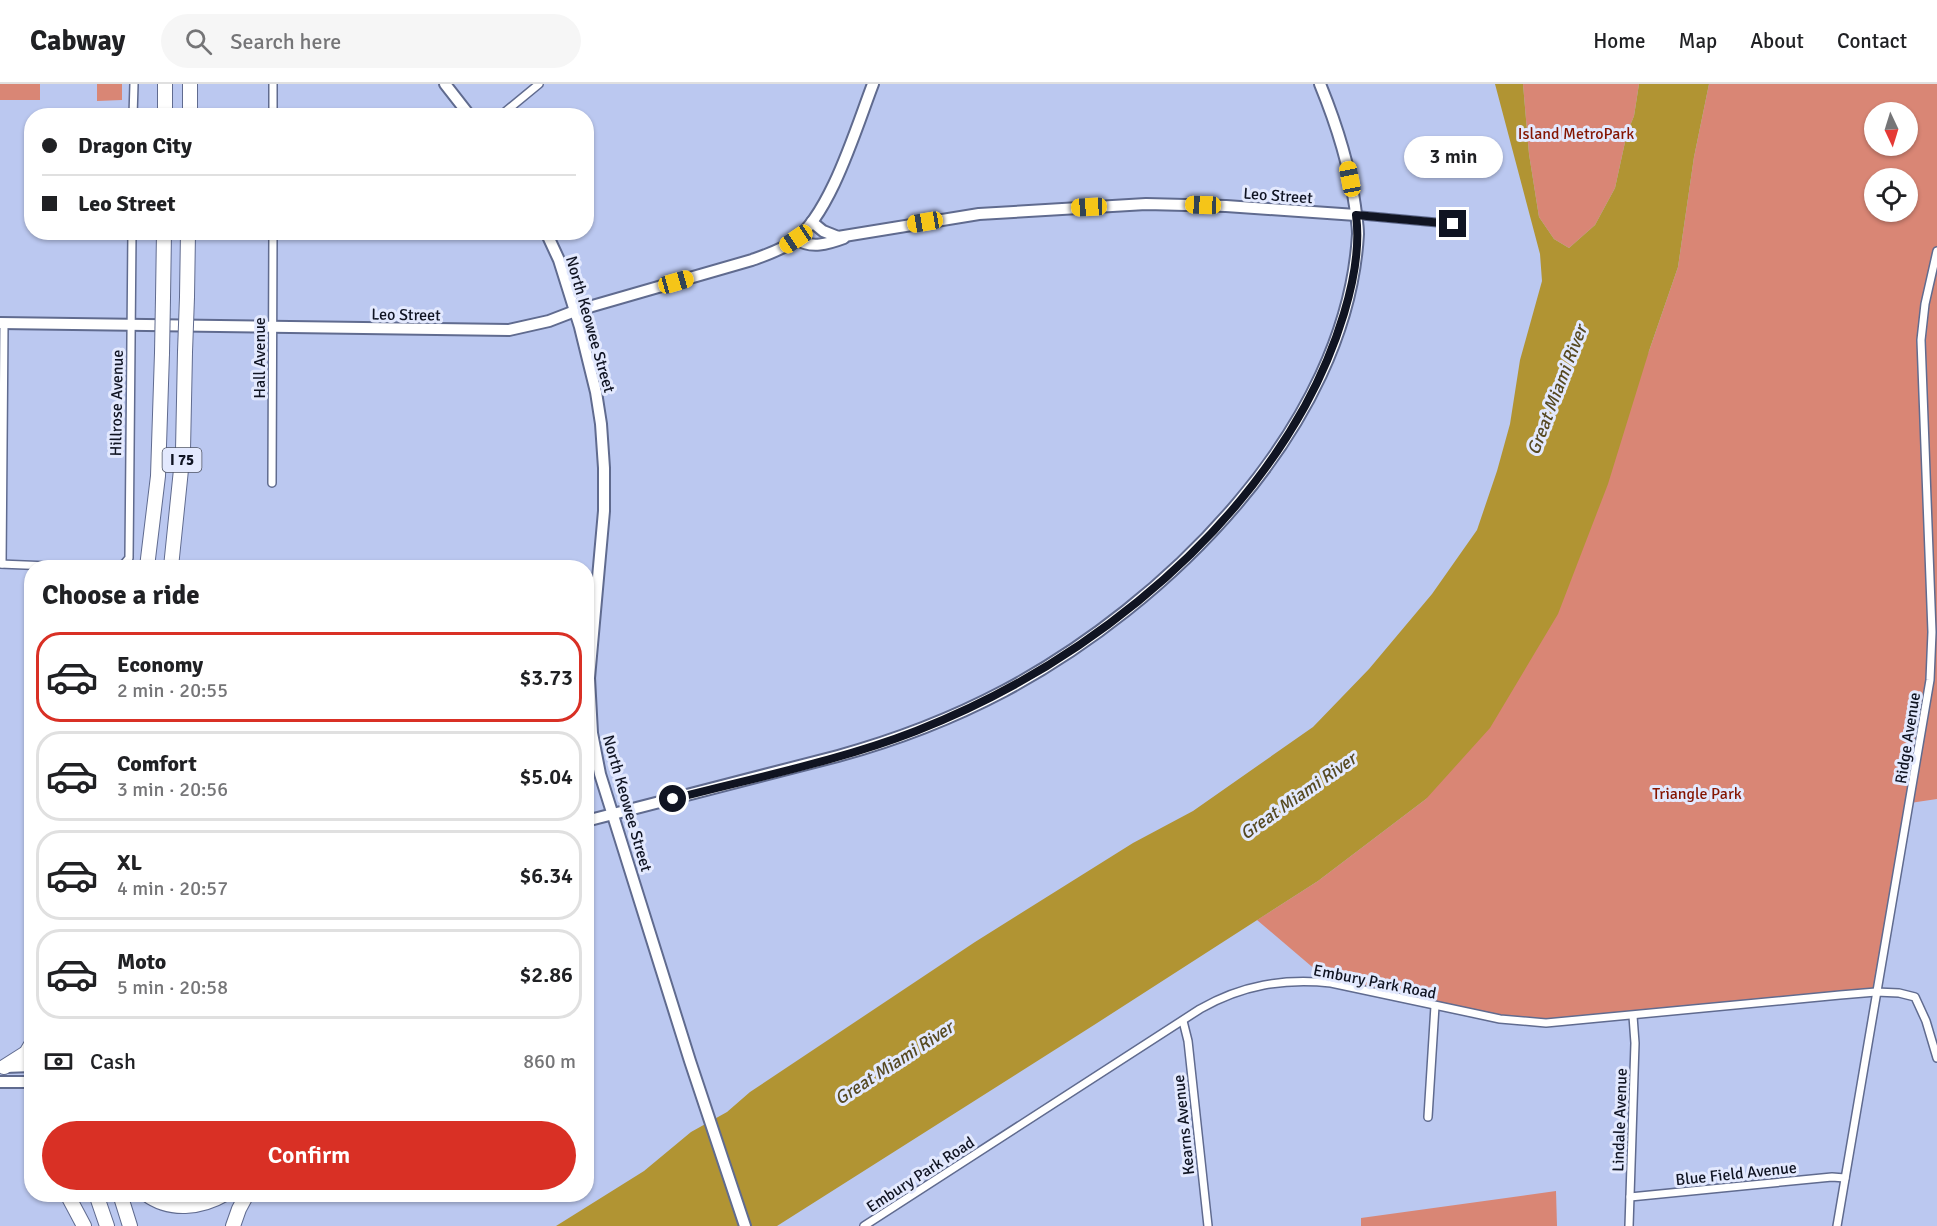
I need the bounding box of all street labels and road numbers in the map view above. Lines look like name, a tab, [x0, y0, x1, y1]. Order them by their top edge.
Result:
street label: Leo Street	[1243, 184, 1314, 208]
street label: North Keowee Street	[561, 254, 619, 395]
street label: Leo Street	[371, 304, 441, 326]
street label: Hall Avenue	[250, 317, 270, 399]
street label: Hillrose Avenue	[106, 349, 128, 457]
road number: I 75	[162, 448, 201, 472]
street label: Ridge Avenue	[1891, 691, 1925, 785]
street label: North Keowee Street	[598, 733, 656, 874]
street label: Embury Park Road	[1312, 960, 1438, 1004]
street label: Lindale Avenue	[1608, 1068, 1632, 1172]
street label: Kearns Avenue	[1169, 1074, 1199, 1176]
street label: Embury Park Road	[863, 1132, 978, 1217]
street label: Blue Field Avenue	[1675, 1158, 1798, 1190]

